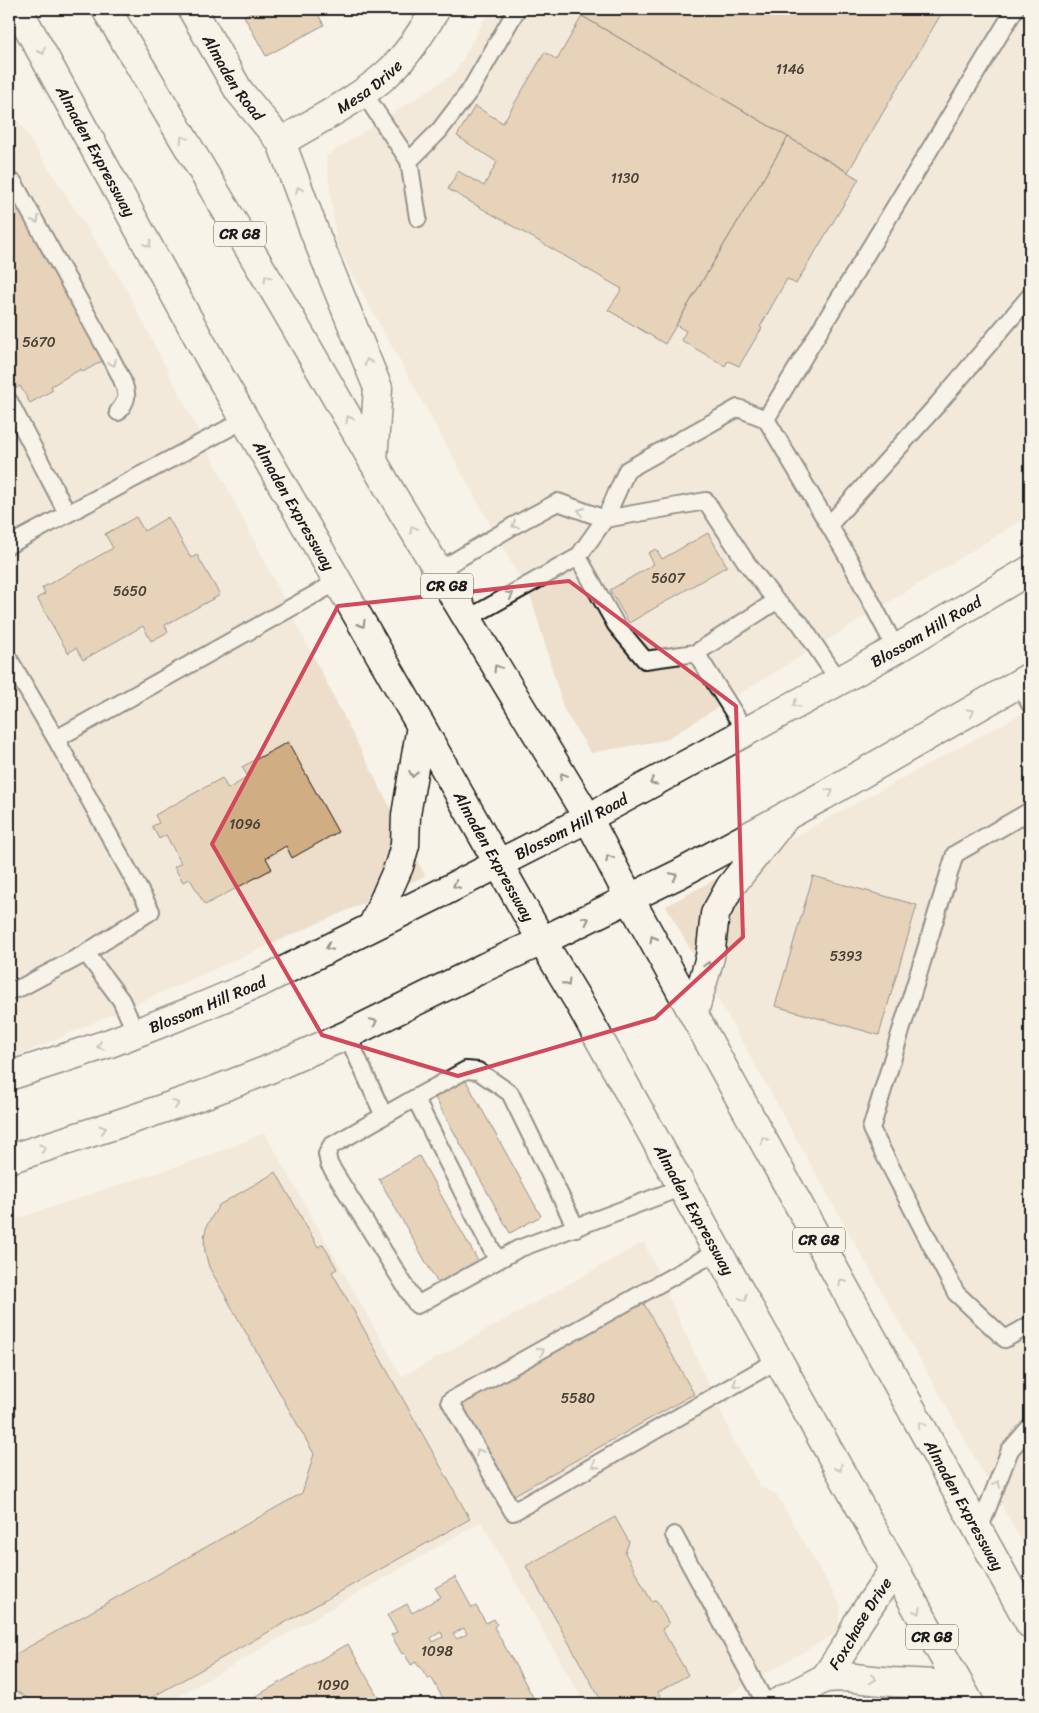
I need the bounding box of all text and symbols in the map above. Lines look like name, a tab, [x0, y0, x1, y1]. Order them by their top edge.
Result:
street label: Almaden Road	[194, 28, 273, 129]
one-way arrow	[36, 46, 46, 55]
street label: Mesa Drive	[331, 52, 410, 122]
house number: 1146	[776, 57, 804, 82]
street label: Almaden Expressway	[47, 79, 144, 223]
one-way arrow	[180, 136, 190, 145]
house number: 1130	[611, 166, 639, 191]
one-way arrow	[295, 186, 305, 195]
one-way arrow	[29, 215, 39, 224]
road number: CR G8	[214, 222, 266, 246]
one-way arrow	[141, 239, 151, 248]
one-way arrow	[263, 275, 273, 284]
house number: 5670	[22, 330, 56, 355]
one-way arrow	[107, 358, 118, 367]
one-way arrow	[363, 358, 374, 367]
one-way arrow	[345, 415, 355, 424]
street label: Almaden Expressway	[244, 434, 343, 577]
one-way arrow	[578, 507, 586, 517]
one-way arrow	[511, 519, 520, 529]
one-way arrow	[409, 525, 419, 534]
house number: 5607	[651, 566, 686, 591]
road number: CR G8	[421, 574, 473, 598]
house number: 5650	[113, 579, 147, 604]
street label: Blossom Hill Road	[865, 587, 989, 676]
one-way arrow	[504, 592, 513, 602]
one-way arrow	[356, 619, 366, 628]
one-way arrow	[493, 664, 503, 673]
one-way arrow	[792, 698, 801, 708]
one-way arrow	[966, 708, 975, 718]
one-way arrow	[409, 770, 419, 779]
one-way arrow	[559, 772, 569, 781]
one-way arrow	[650, 776, 659, 786]
street label: Blossom Hill Road	[509, 784, 635, 868]
street label: Almaden Expressway	[445, 785, 543, 928]
one-way arrow	[825, 788, 834, 798]
house number: 1096	[229, 812, 261, 837]
one-way arrow	[605, 854, 615, 863]
one-way arrow	[668, 872, 677, 882]
one-way arrow	[452, 879, 461, 889]
one-way arrow	[581, 916, 590, 926]
one-way arrow	[650, 935, 660, 944]
one-way arrow	[326, 941, 335, 951]
house number: 5393	[830, 944, 863, 969]
one-way arrow	[702, 962, 712, 970]
street label: Blossom Hill Road	[144, 967, 272, 1042]
one-way arrow	[561, 977, 571, 986]
one-way arrow	[369, 1018, 378, 1028]
one-way arrow	[96, 1040, 105, 1050]
one-way arrow	[171, 1100, 179, 1110]
one-way arrow	[99, 1124, 107, 1134]
one-way arrow	[760, 1136, 770, 1145]
street label: Almaden Expressway	[645, 1138, 743, 1281]
one-way arrow	[38, 1143, 47, 1153]
road number: CR G8	[793, 1228, 845, 1252]
one-way arrow	[839, 1279, 849, 1288]
one-way arrow	[738, 1293, 748, 1302]
one-way arrow	[535, 1347, 544, 1357]
one-way arrow	[732, 1378, 741, 1388]
house number: 5580	[561, 1386, 595, 1411]
one-way arrow	[917, 1421, 927, 1430]
street label: Almaden Expressway	[915, 1433, 1012, 1577]
one-way arrow	[476, 1449, 486, 1458]
one-way arrow	[591, 1459, 600, 1469]
one-way arrow	[833, 1463, 843, 1472]
one-way arrow	[990, 1480, 1001, 1489]
street label: Foxchase Drive	[820, 1571, 900, 1676]
one-way arrow	[912, 1606, 922, 1615]
road number: CR G8	[906, 1624, 958, 1650]
house number: 1098	[421, 1639, 453, 1664]
house number: 1090	[317, 1673, 349, 1698]
one-way arrow	[869, 1673, 877, 1684]

